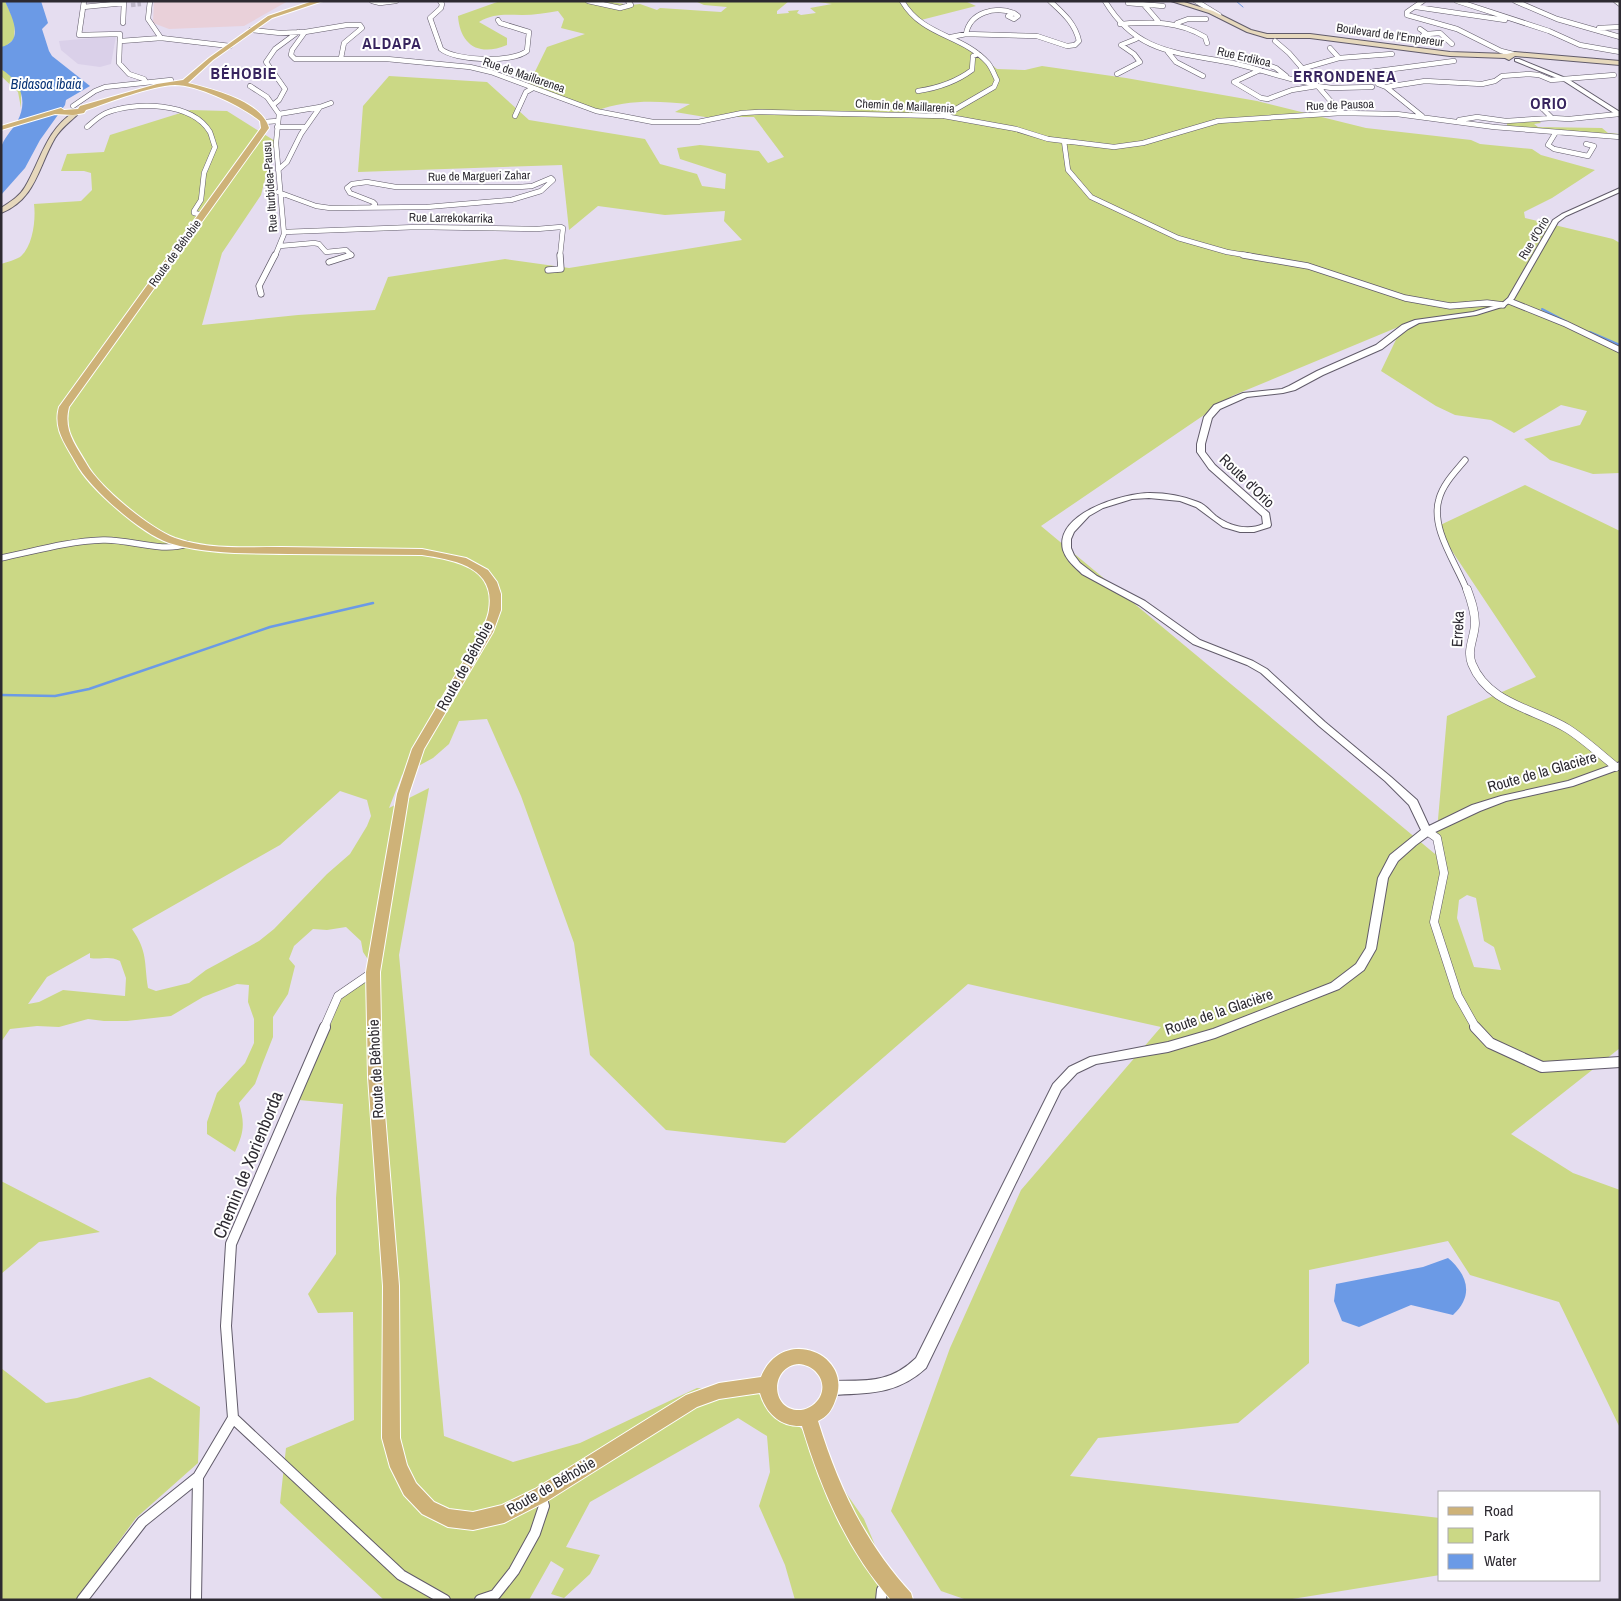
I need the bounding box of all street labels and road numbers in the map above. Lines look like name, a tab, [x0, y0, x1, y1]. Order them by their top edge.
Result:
street label: Boulevard de l'Empereur	[1335, 20, 1445, 51]
street label: Rue Erdikoa	[1216, 43, 1273, 71]
street label: Rue de Maillarenea	[481, 53, 568, 97]
street label: Chemin de Maillarenia	[855, 95, 956, 117]
street label: Rue de Pausoa	[1306, 96, 1375, 114]
street label: Rue Iturbidea-Pausu	[259, 141, 281, 233]
street label: Rue de Margueri Zahar	[428, 167, 531, 185]
street label: Rue Larrekokarrika	[409, 209, 494, 227]
street label: Rue d'Orio	[1515, 214, 1553, 262]
street label: Route de Béhobie	[145, 216, 205, 290]
street label: Route d'Orio	[1215, 449, 1280, 512]
street label: Erreka	[1446, 610, 1469, 648]
street label: Route de Béhobie	[431, 617, 498, 714]
street label: Route de la Glacière	[1485, 746, 1599, 797]
street label: Route de la Glacière	[1162, 983, 1276, 1040]
street label: Route de Béhobie	[362, 1019, 389, 1119]
street label: Chemin de Xorienborda	[207, 1087, 289, 1242]
street label: Route de Béhobie	[503, 1452, 599, 1519]

